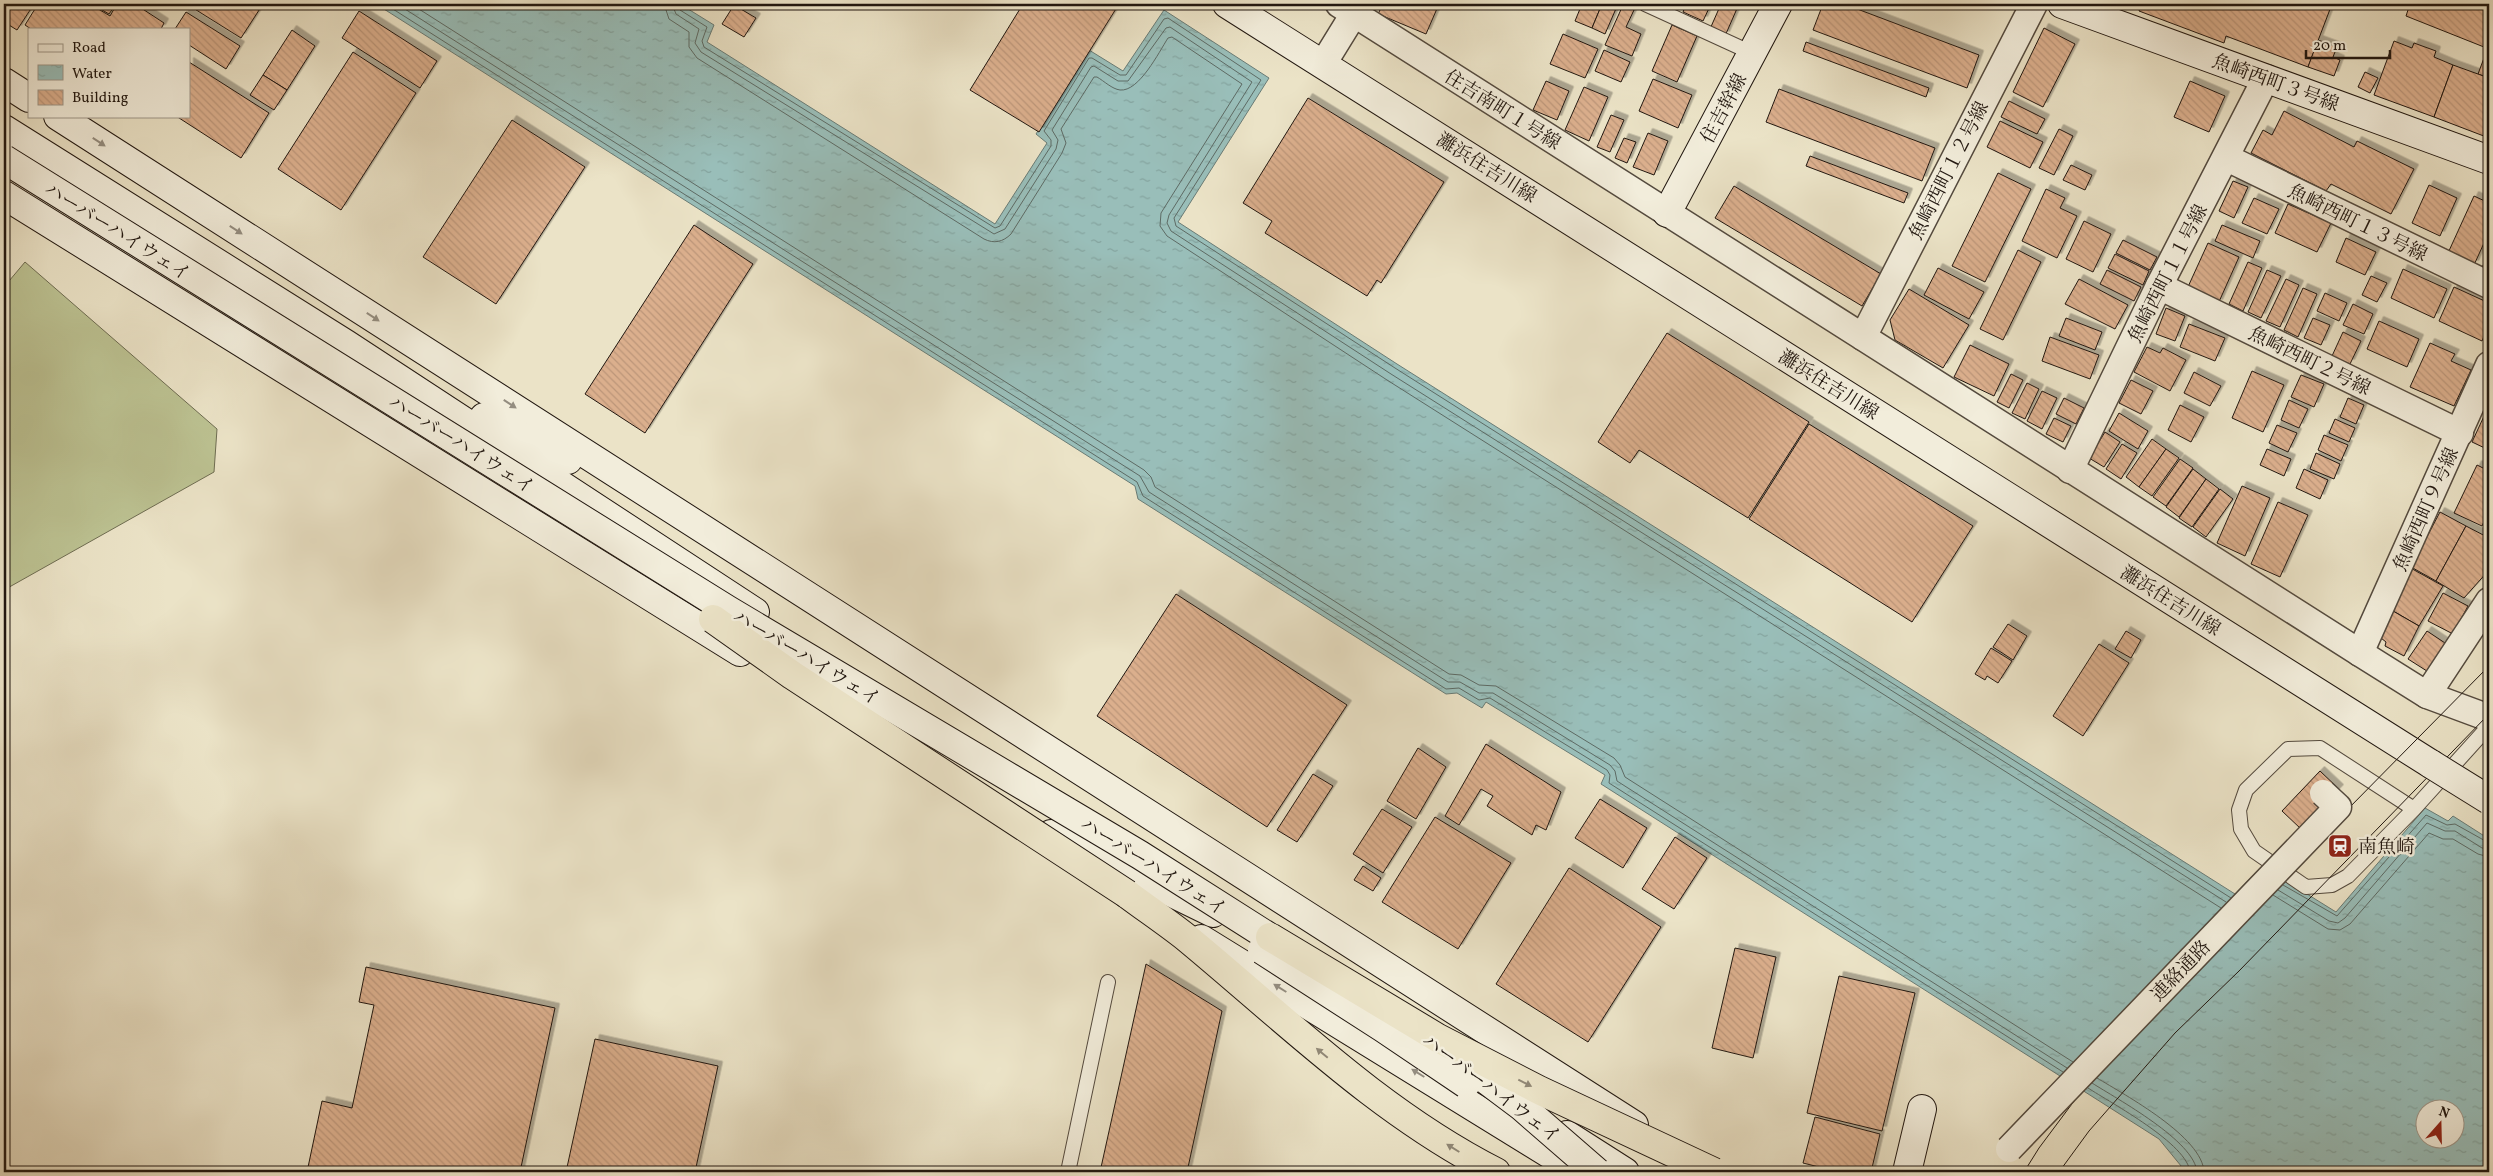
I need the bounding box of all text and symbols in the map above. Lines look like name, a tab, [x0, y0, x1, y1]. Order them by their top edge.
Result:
legend	[28, 28, 190, 118]
scale bar	[2306, 28, 2389, 60]
text: 20 m	[2313, 36, 2346, 57]
text: Road	[72, 38, 106, 59]
street label: 魚崎西町３号線	[2208, 49, 2342, 119]
text: Water	[72, 64, 112, 85]
street label: 住吉南町１号線	[1439, 64, 1565, 157]
street label: 住吉幹線	[1695, 69, 1754, 149]
text: Building	[72, 88, 129, 109]
street label: 魚崎西町１２号線	[1904, 97, 1996, 245]
street label: 灘浜住吉川線	[1431, 127, 1541, 210]
one-way arrow	[93, 138, 106, 147]
street label: ハーバーハイウェイ	[39, 177, 195, 288]
street label: 魚崎西町１３号線	[2283, 179, 2431, 269]
street label: 魚崎西町１１号線	[2123, 200, 2215, 348]
one-way arrow	[230, 225, 243, 234]
one-way arrow	[367, 312, 380, 322]
street label: 魚崎西町２号線	[2244, 321, 2375, 403]
street label: 灘浜住吉川線	[1773, 344, 1883, 427]
street label: ハーバーハイウェイ	[383, 390, 539, 501]
one-way arrow	[504, 400, 517, 409]
street label: 魚崎西町９号線	[2388, 444, 2466, 576]
street label: 灘浜住吉川線	[2115, 560, 2225, 643]
street label: ハーバーハイウェイ	[727, 604, 885, 713]
street label: ハーバーハイウェイ	[1075, 812, 1231, 923]
station icon: 南魚崎	[2327, 833, 2353, 859]
place label: 南魚崎	[2358, 835, 2415, 861]
street label: 連絡通路	[2146, 935, 2217, 1008]
one-way arrow	[1273, 983, 1286, 992]
street label: ハーバーハイウェイ	[1416, 1029, 1566, 1151]
one-way arrow	[1316, 1048, 1328, 1059]
one-way arrow	[1411, 1069, 1425, 1078]
one-way arrow	[1518, 1079, 1532, 1087]
north arrow	[2416, 1098, 2466, 1148]
text: N	[2436, 1103, 2452, 1124]
one-way arrow	[1447, 1144, 1460, 1153]

